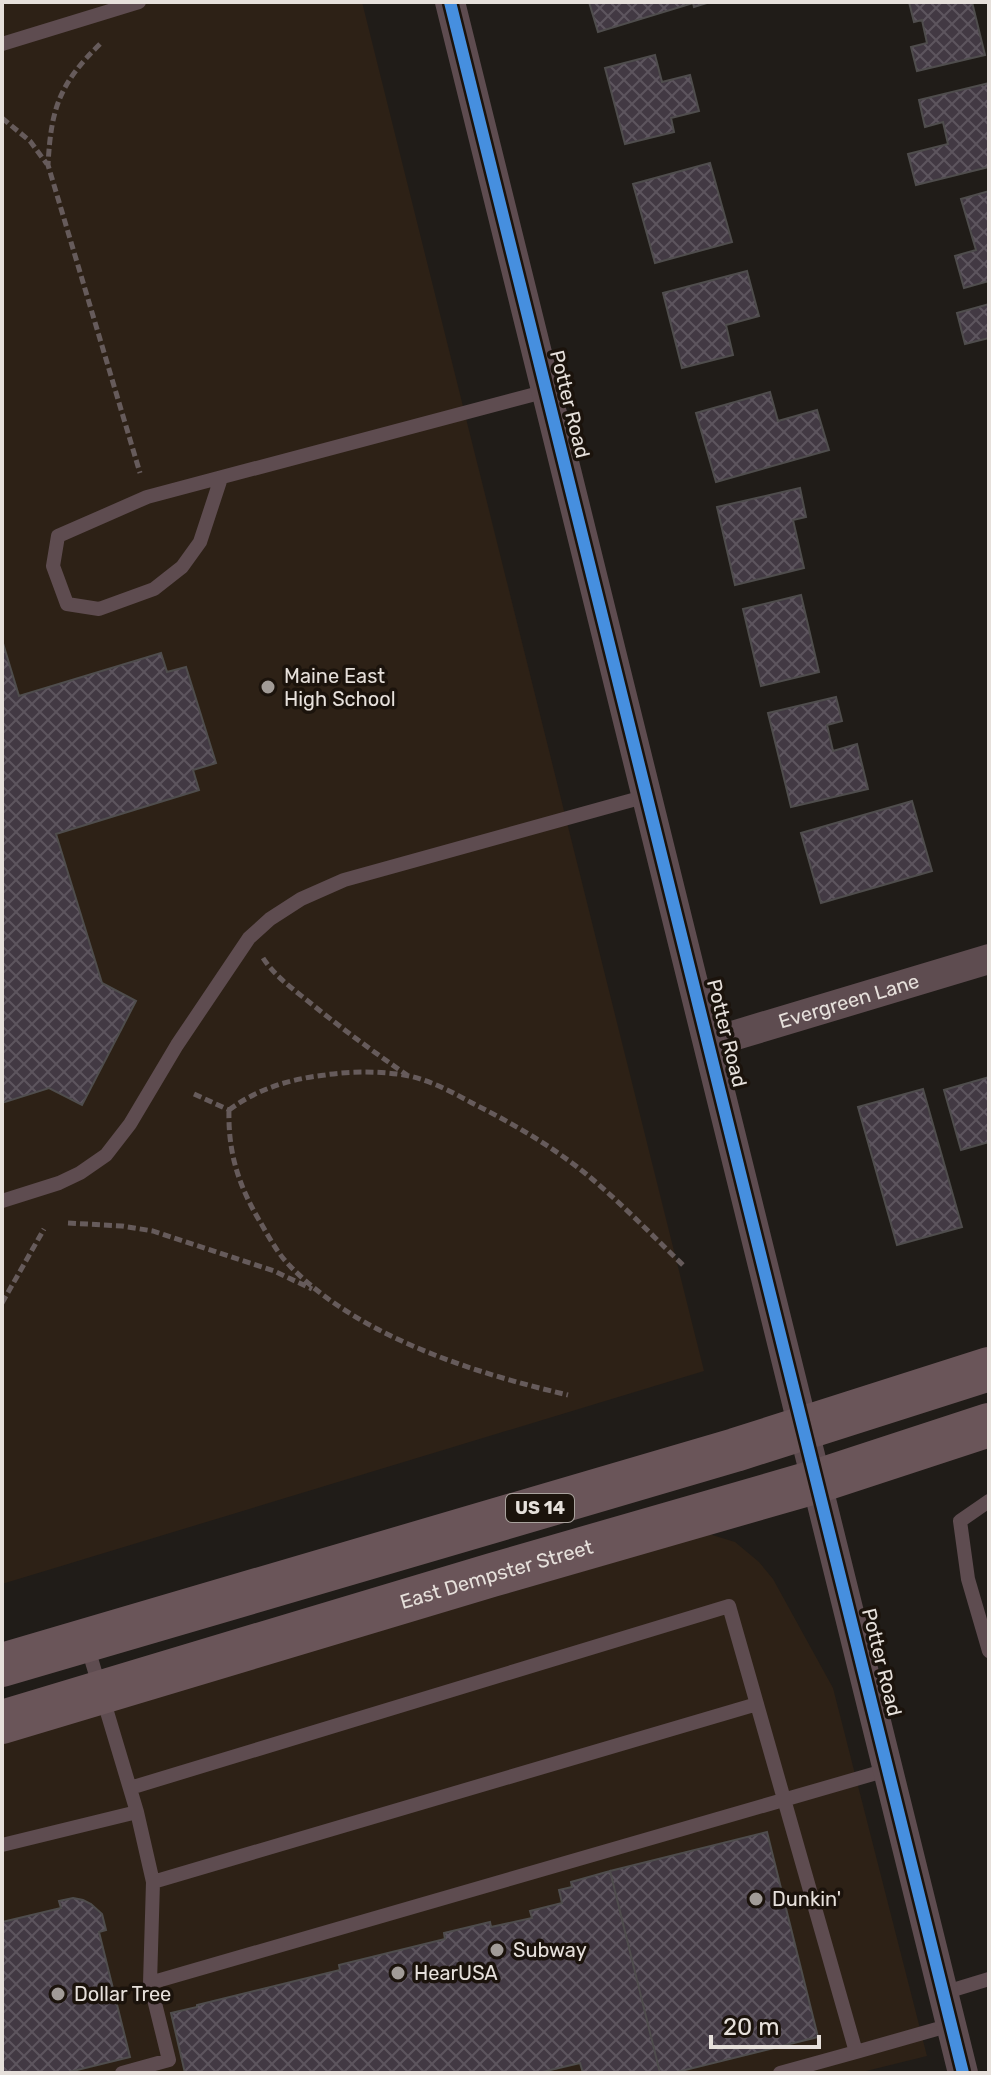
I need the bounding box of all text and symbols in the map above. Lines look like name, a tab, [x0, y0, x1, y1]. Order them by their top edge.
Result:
street label: Potter Road	[545, 348, 595, 460]
place label: Maine East High School	[284, 664, 396, 711]
marker: Maine East High School	[259, 678, 277, 696]
street label: Evergreen Lane	[776, 969, 922, 1033]
street label: Potter Road	[702, 977, 752, 1089]
road number: US 14	[506, 1494, 574, 1522]
street label: East Dempster Street	[397, 1535, 596, 1614]
street label: Potter Road	[857, 1606, 907, 1718]
place label: Dunkin'	[772, 1887, 841, 1911]
marker: Dunkin'	[747, 1890, 765, 1908]
place label: Subway	[513, 1938, 587, 1962]
marker: Subway	[488, 1941, 506, 1959]
place label: HearUSA	[414, 1961, 498, 1985]
marker: HearUSA	[389, 1964, 407, 1982]
place label: Dollar Tree	[74, 1982, 171, 2006]
marker: Dollar Tree	[49, 1985, 67, 2003]
scale bar	[711, 1999, 819, 2049]
text: 20 m	[723, 2013, 780, 2041]

